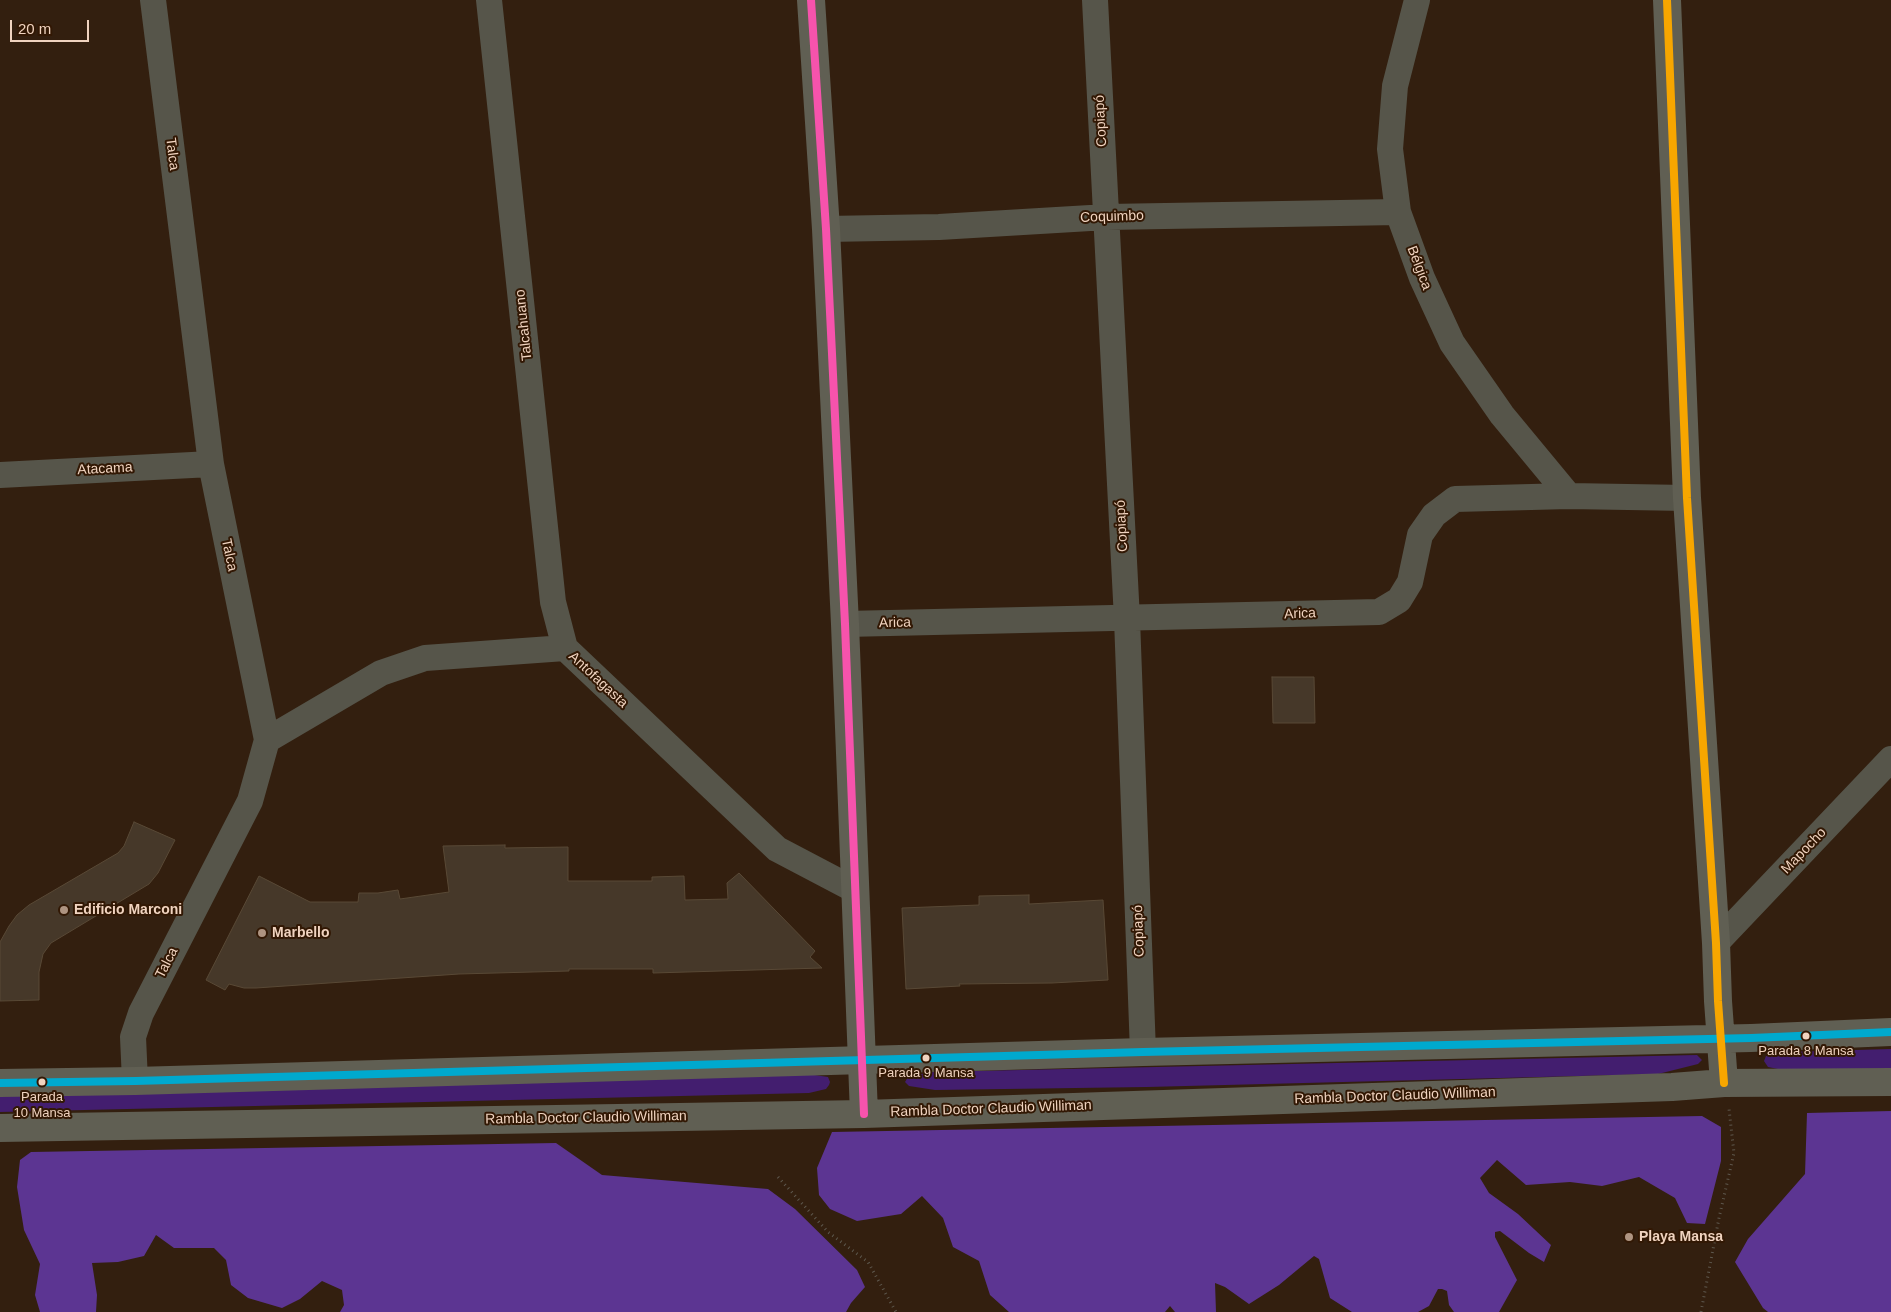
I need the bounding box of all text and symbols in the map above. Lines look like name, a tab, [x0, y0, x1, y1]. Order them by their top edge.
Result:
scale bar	[12, 10, 91, 42]
text: 20 m	[18, 20, 51, 37]
street label: Copiapó	[1091, 95, 1111, 147]
street label: Talca	[162, 137, 182, 171]
street label: Coquimbo	[1080, 207, 1144, 227]
street label: Bélgica	[1403, 244, 1435, 292]
street label: Talcahuano	[512, 289, 536, 361]
street label: Atacama	[77, 459, 133, 479]
street label: Copiapó	[1112, 500, 1132, 552]
street label: Talca	[217, 537, 241, 573]
street label: Arica	[1284, 605, 1316, 623]
street label: Arica	[879, 614, 911, 632]
street label: Antofagasta	[565, 648, 631, 712]
street label: Mapocho	[1778, 824, 1830, 878]
place label: Edificio Marconi	[74, 902, 182, 918]
marker: Edificio Marconi	[58, 904, 70, 916]
street label: Copiapó	[1130, 905, 1148, 957]
place label: Marbello	[272, 925, 330, 941]
marker: Marbello	[256, 927, 268, 939]
street label: Talca	[152, 945, 182, 981]
marker: Parada 8 Mansa	[1801, 1031, 1811, 1041]
place label: Parada 8 Mansa	[1758, 1043, 1854, 1059]
marker: Parada 9 Mansa	[921, 1053, 931, 1063]
place label: Parada 9 Mansa	[878, 1065, 974, 1081]
marker: Parada 10 Mansa	[37, 1077, 47, 1087]
street label: Rambla Doctor Claudio Williman	[1294, 1084, 1496, 1108]
place label: Parada 10 Mansa	[13, 1089, 71, 1120]
street label: Rambla Doctor Claudio Williman	[890, 1097, 1092, 1121]
street label: Rambla Doctor Claudio Williman	[485, 1108, 687, 1128]
place label: Playa Mansa	[1639, 1229, 1723, 1245]
marker: Playa Mansa	[1623, 1231, 1635, 1243]

